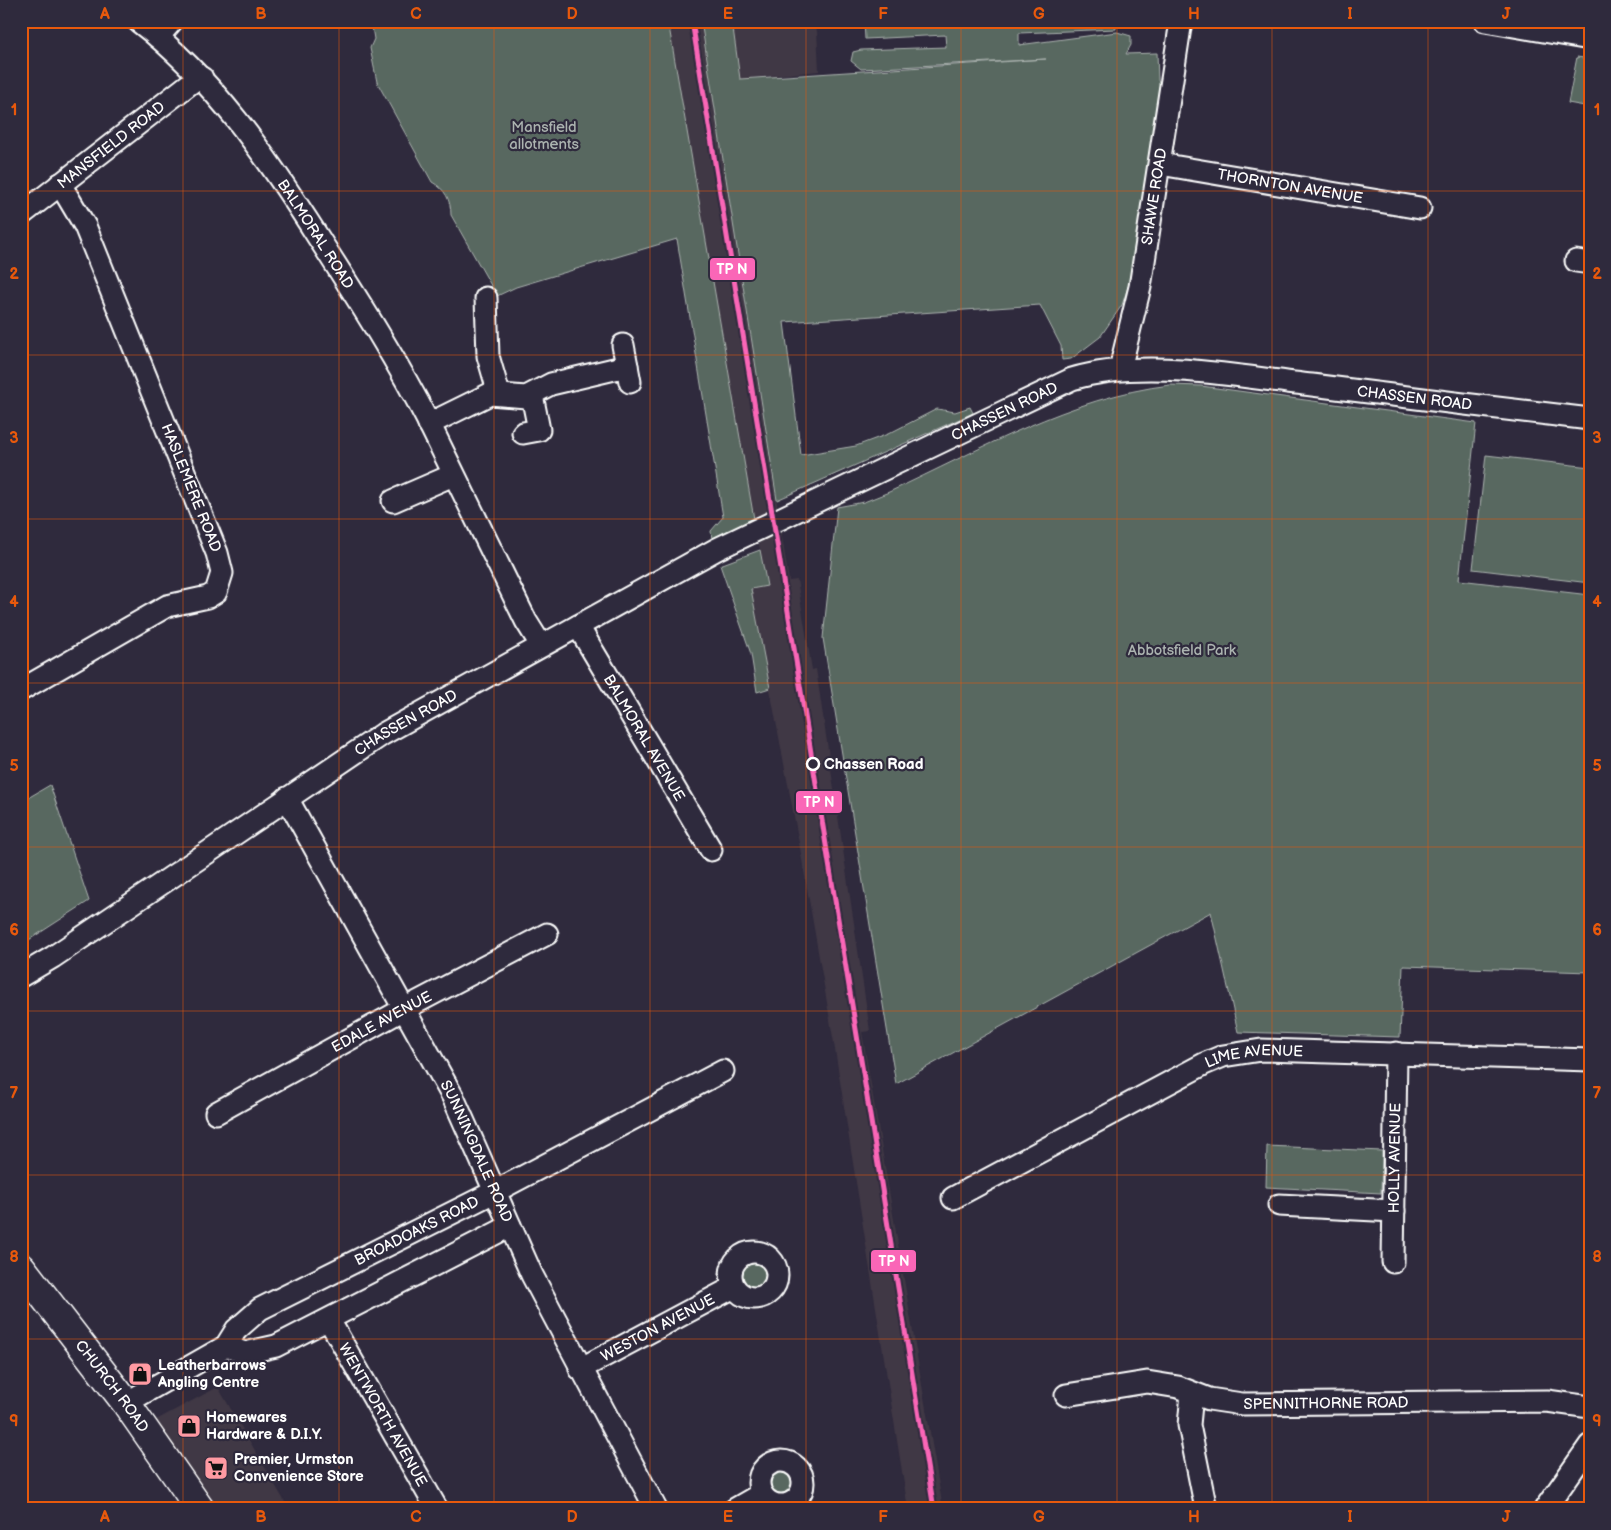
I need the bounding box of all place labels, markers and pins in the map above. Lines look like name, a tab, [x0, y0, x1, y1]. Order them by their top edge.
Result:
place label: Chassen Road	[824, 755, 923, 774]
marker: Chassen Road	[806, 757, 820, 771]
place label: Leatherbarrows Angling Centre	[157, 1356, 266, 1392]
shop icon: Leatherbarrows Angling Centre	[127, 1361, 153, 1387]
place label: Homewares Hardware & D.I.Y.	[206, 1408, 322, 1444]
shop icon: Homewares Hardware & D.I.Y.	[176, 1413, 202, 1439]
place label: Premier, Urmston Convenience Store	[234, 1450, 364, 1486]
supermarket icon: Premier, Urmston Convenience Store	[203, 1455, 229, 1481]

